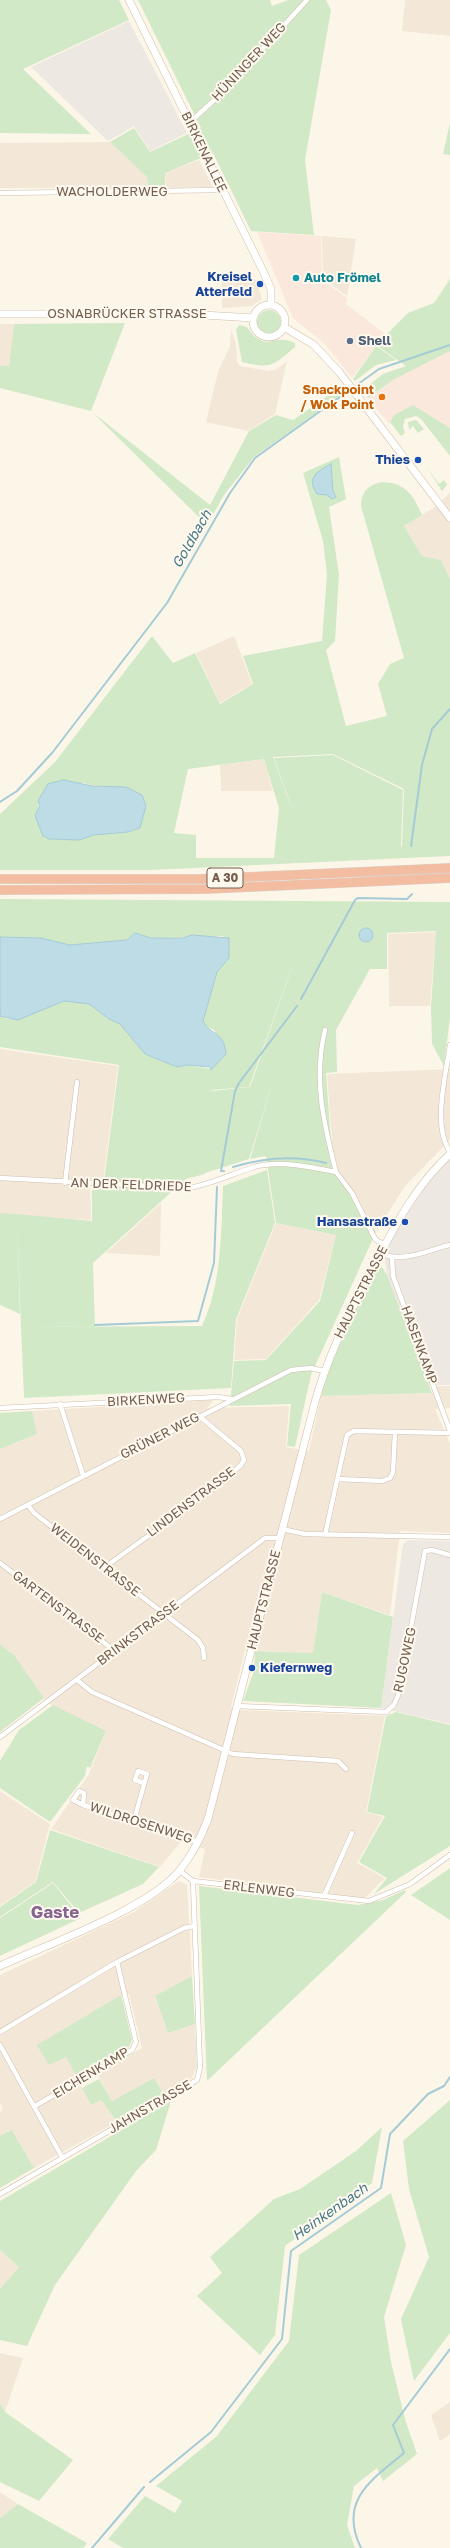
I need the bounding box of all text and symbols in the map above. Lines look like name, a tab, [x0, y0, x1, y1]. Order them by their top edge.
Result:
street label: HÜNINGER WEG	[209, 19, 289, 105]
street label: BIRKENALLEE	[178, 109, 230, 195]
street label: WACHOLDERWEG	[56, 184, 168, 200]
place label: Kreisel Atterfeld	[195, 269, 252, 300]
place label: Auto Frömel	[304, 270, 381, 286]
marker: Auto Frömel	[291, 273, 301, 283]
marker: Kreisel Atterfeld	[255, 279, 265, 289]
street label: OSNABRÜCKER STRASSE	[47, 306, 207, 322]
place label: Shell	[358, 333, 391, 349]
marker: Shell	[345, 336, 355, 346]
place label: Snackpoint / Wok Point	[301, 382, 374, 413]
marker: Snackpoint / Wok Point	[377, 392, 387, 402]
place label: Thies	[375, 452, 410, 468]
marker: Thies	[413, 455, 423, 465]
water label: Goldbach	[169, 507, 215, 571]
road number: A 30	[207, 868, 243, 888]
street label: AN DER FELDRIEDE	[70, 1175, 192, 1195]
place label: Hansastraße	[317, 1214, 397, 1230]
marker: Hansastraße	[400, 1217, 410, 1227]
street label: HAUPTSTRASSE	[331, 1243, 391, 1341]
street label: HASENKAMP	[398, 1304, 440, 1386]
street label: BIRKENWEG	[107, 1390, 185, 1410]
street label: GRÜNER WEG	[118, 1409, 202, 1463]
street label: LINDENSTRASSE	[144, 1464, 238, 1540]
street label: WEIDENSTRASSE	[47, 1520, 143, 1600]
street label: HAUPTSTRASSE	[244, 1549, 284, 1651]
street label: GARTENSTRASSE	[9, 1568, 107, 1646]
street label: BRINKSTRASSE	[94, 1597, 182, 1669]
street label: RUGOWEG	[390, 1626, 420, 1694]
place label: Kiefernweg	[260, 1660, 332, 1676]
marker: Kiefernweg	[247, 1663, 257, 1673]
street label: WILDROSENWEG	[88, 1799, 194, 1847]
street label: ERLENWEG	[223, 1877, 295, 1901]
district label: Gaste	[31, 1903, 79, 1923]
street label: EICHENKAMP	[50, 2044, 132, 2102]
street label: JAHNSTRASSE	[106, 2077, 194, 2137]
water label: Heinkenbach	[289, 2180, 371, 2244]

